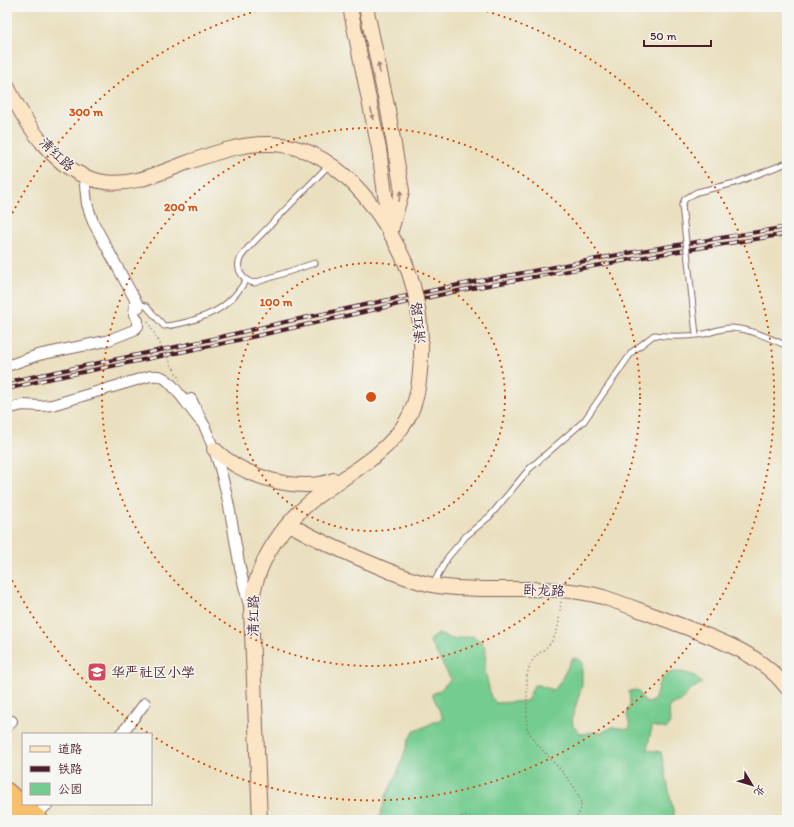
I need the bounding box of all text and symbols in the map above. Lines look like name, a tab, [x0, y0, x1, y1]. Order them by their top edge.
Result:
scale bar	[644, 22, 711, 48]
text: 50 m	[650, 29, 676, 43]
one-way arrow	[376, 62, 382, 74]
text: 300 m	[69, 105, 104, 119]
one-way arrow	[369, 108, 375, 120]
street label: 清红路	[36, 134, 78, 175]
one-way arrow	[397, 190, 403, 202]
text: 200 m	[164, 200, 199, 214]
text: 100 m	[259, 295, 293, 309]
street label: 清红路	[408, 301, 429, 345]
centre of rings	[364, 390, 378, 404]
street label: 卧龙路	[523, 581, 565, 600]
street label: 清红路	[245, 595, 262, 637]
school or university icon: 华严社区小学	[86, 661, 108, 683]
place label: 华严社区小学	[111, 664, 195, 681]
legend	[22, 733, 152, 805]
text: 道路	[58, 742, 82, 756]
text: 铁路	[58, 762, 82, 776]
north arrow	[732, 765, 772, 805]
text: 公园	[58, 782, 82, 796]
text: 北	[751, 783, 768, 799]

